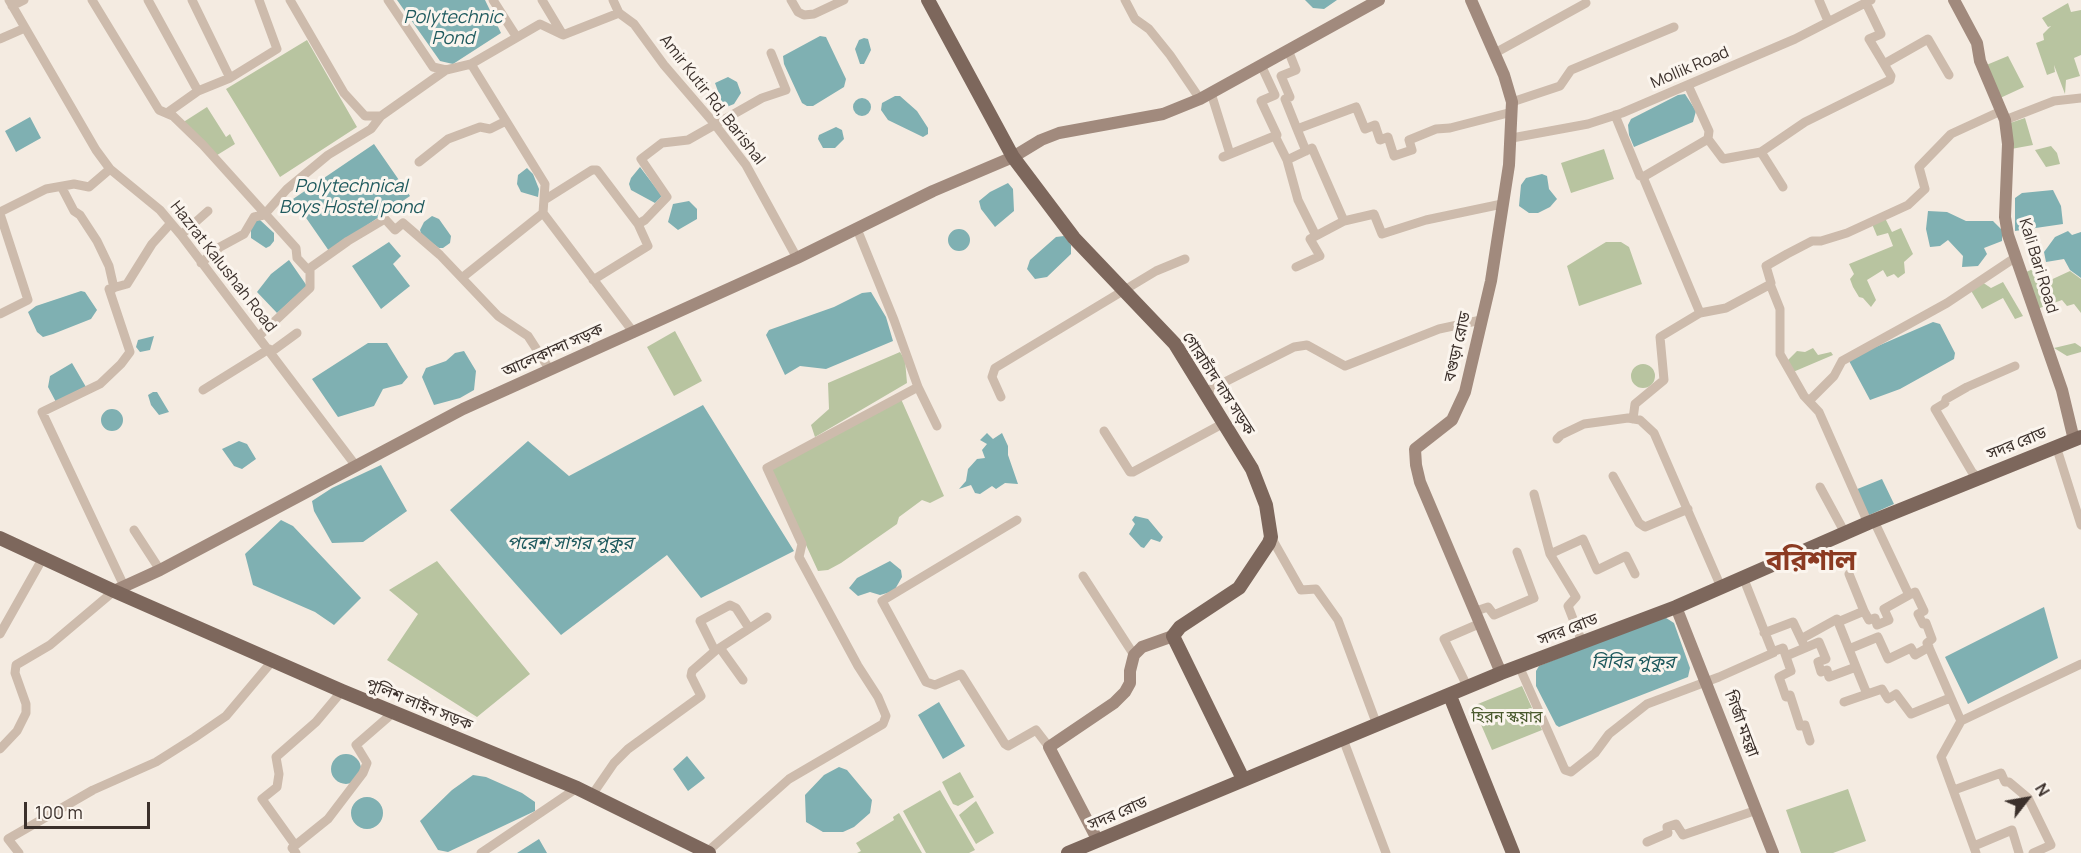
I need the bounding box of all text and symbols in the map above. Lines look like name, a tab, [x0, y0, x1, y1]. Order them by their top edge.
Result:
water label: Polytechnic Pond	[404, 7, 502, 50]
street label: Amir Kutir Rd, Barishal	[655, 31, 769, 169]
street label: Mollik Road	[1648, 43, 1732, 93]
water label: Polytechnical Boys Hostel pond	[279, 176, 423, 219]
street label: Hazrat Kalushah Road	[166, 198, 280, 336]
street label: Kali Bari Road	[2014, 216, 2062, 316]
street label: বগুড়া রোড	[1441, 310, 1475, 384]
street label: আলেকান্দা সড়ক	[500, 320, 606, 382]
street label: গোরাচাঁদ দাস সড়ক	[1178, 329, 1258, 439]
street label: সদর রোড	[1984, 423, 2050, 465]
water label: পরেশ সাগর পুকুর	[507, 533, 633, 555]
district label: বরিশাল	[1766, 545, 1856, 579]
street label: সদর রোড	[1535, 610, 1601, 650]
water label: বিবির পুকুর	[1591, 652, 1675, 674]
street label: পুলিশ লাইন সড়ক	[363, 675, 475, 735]
street label: গির্জা মহল্লা	[1720, 688, 1762, 760]
park label: হিরন স্কয়ার	[1472, 708, 1542, 728]
north arrow	[1997, 769, 2057, 829]
text: N	[2030, 779, 2055, 800]
scale bar	[27, 790, 153, 828]
street label: সদর রোড	[1085, 793, 1151, 835]
text: 100 m	[35, 800, 83, 824]

